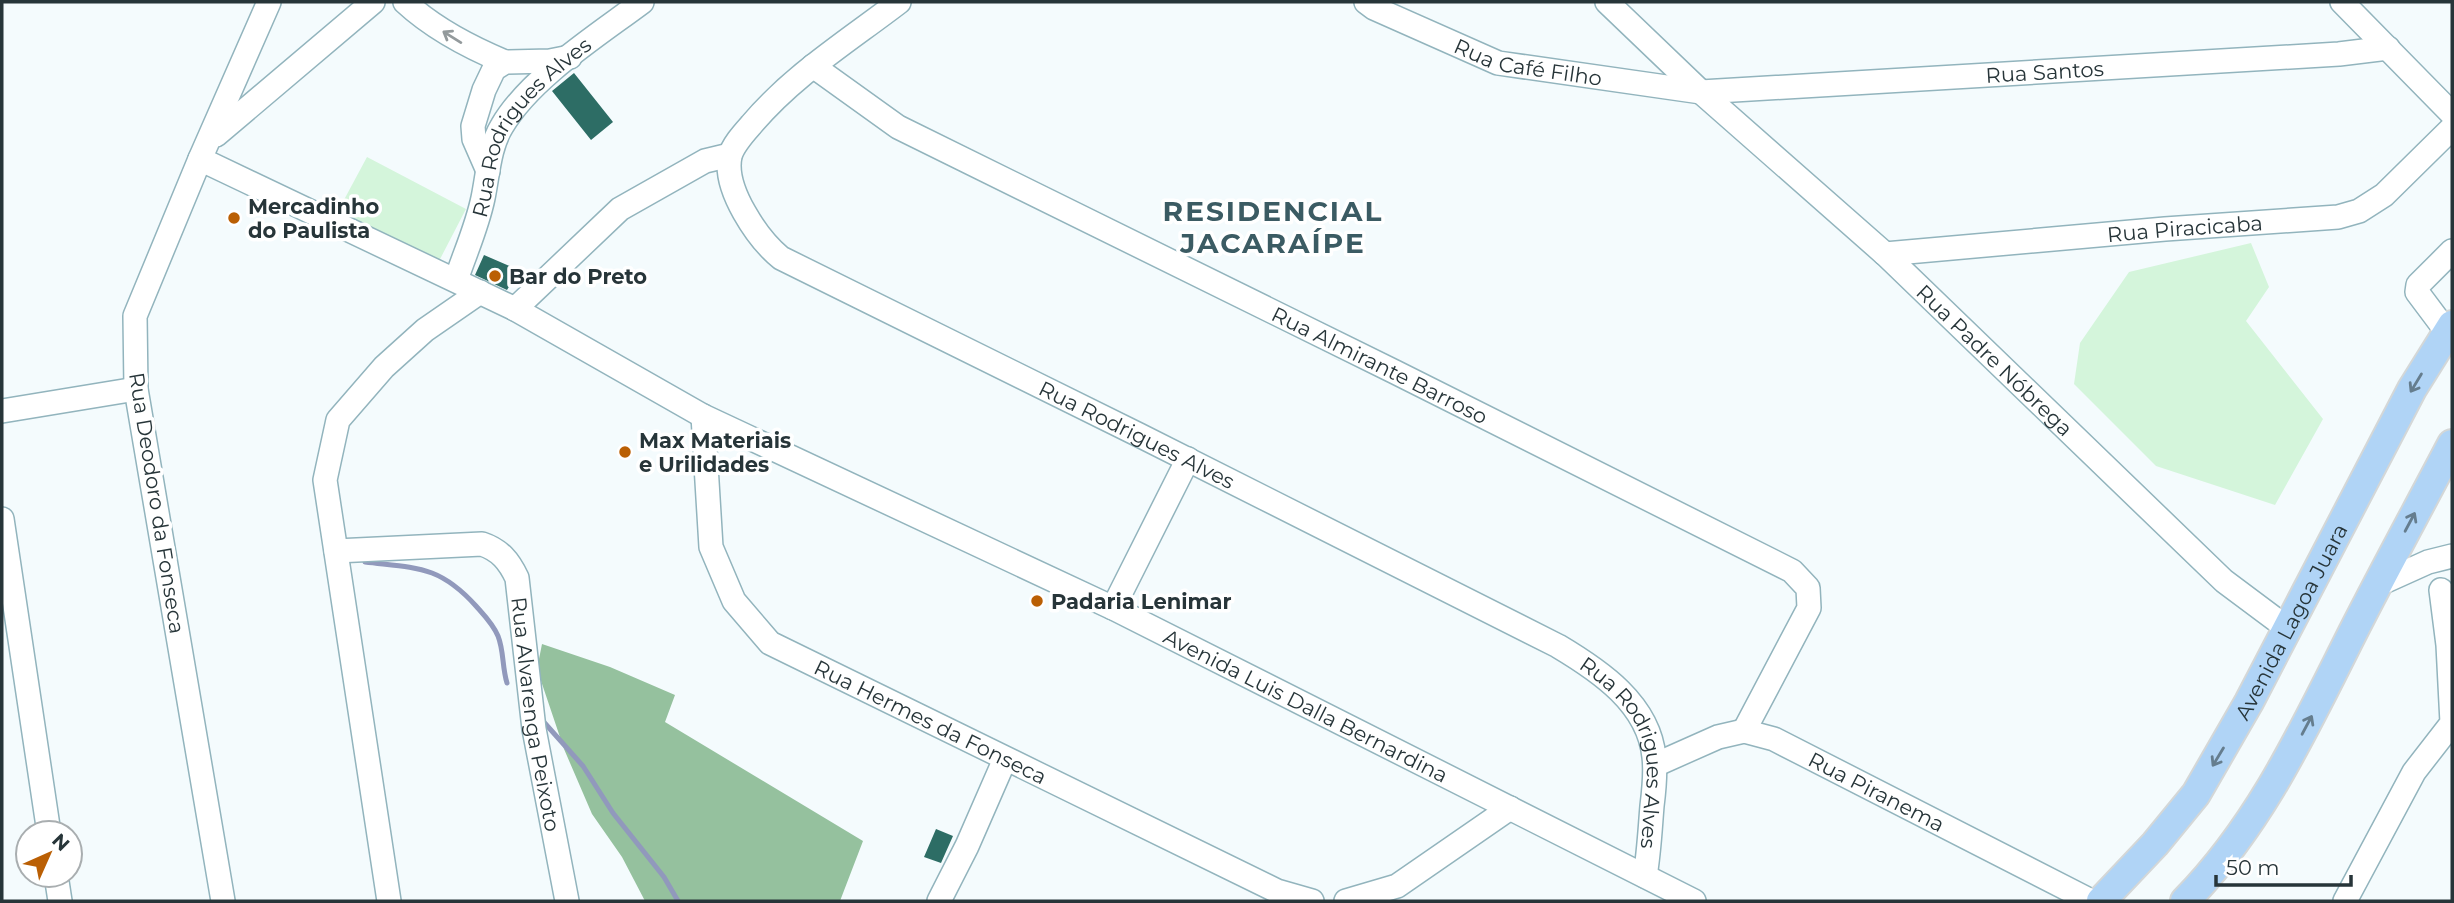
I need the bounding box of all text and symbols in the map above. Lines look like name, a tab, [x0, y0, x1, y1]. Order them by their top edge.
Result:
one-way arrow	[443, 29, 462, 44]
street label: Rua Rodrigues Alves	[466, 31, 596, 220]
street label: Rua Café Filho	[1451, 33, 1604, 90]
street label: Rua Santos	[1985, 56, 2104, 88]
place label: Mercadinho do Paulista	[248, 194, 380, 243]
district label: RESIDENCIAL JACARAÍPE	[1163, 194, 1383, 260]
marker: Mercadinho do Paulista	[226, 210, 242, 226]
street label: Rua Piracicaba	[2106, 210, 2264, 247]
place label: Bar do Preto	[509, 264, 647, 289]
marker: Bar do Preto	[487, 268, 503, 284]
street label: Rua Padre Nóbrega	[1912, 279, 2078, 441]
street label: Rua Almirante Barroso	[1268, 301, 1492, 429]
street label: Rua Deodoro da Fonseca	[124, 371, 190, 635]
one-way arrow	[2408, 372, 2422, 392]
street label: Rua Rodrigues Alves	[1035, 375, 1239, 494]
place label: Max Materiais e Urilidades	[639, 428, 791, 477]
marker: Max Materiais e Urilidades	[617, 444, 633, 460]
one-way arrow	[2404, 513, 2418, 533]
street label: Avenida Lagoa Juara	[2229, 519, 2352, 724]
place label: Padaria Lenimar	[1051, 589, 1232, 614]
marker: Padaria Lenimar	[1029, 593, 1045, 609]
street label: Rua Alvarenga Peixoto	[507, 595, 566, 834]
street label: Avenida Luis Dalla Bernardina	[1160, 623, 1452, 787]
street label: Rua Rodrigues Alves	[1576, 651, 1667, 850]
street label: Rua Hermes da Fonseca	[810, 654, 1051, 789]
one-way arrow	[2301, 715, 2314, 736]
street label: Rua Piranema	[1804, 746, 1949, 837]
one-way arrow	[2211, 747, 2225, 767]
north arrow	[14, 819, 84, 889]
text: N	[47, 829, 74, 856]
scale bar	[2216, 844, 2351, 888]
text: 50 m	[2226, 855, 2280, 880]

